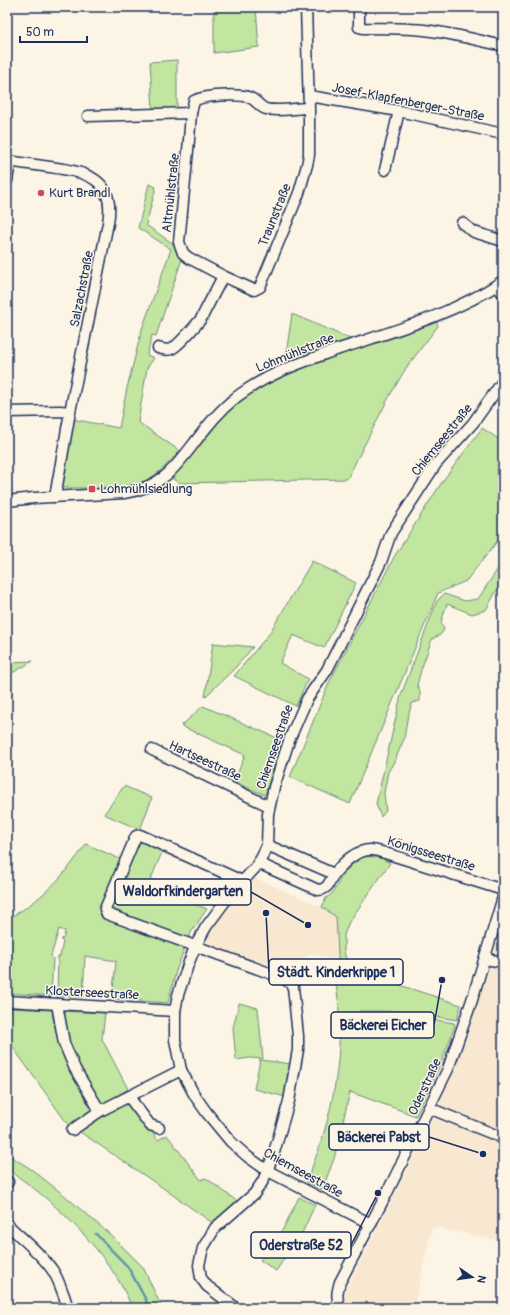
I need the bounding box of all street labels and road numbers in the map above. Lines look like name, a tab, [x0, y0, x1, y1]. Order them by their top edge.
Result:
street label: Josef-Klapfenberger-Straße	[330, 79, 486, 125]
street label: Altmühlstraße	[159, 152, 183, 233]
street label: Traunstraße	[255, 181, 295, 249]
street label: Salzachstraße	[67, 249, 97, 329]
street label: Lohmühlstraße	[253, 330, 337, 376]
street label: Chiemseestraße	[408, 400, 476, 479]
street label: Chiemseestraße	[253, 702, 297, 791]
street label: Hartseestraße	[166, 737, 244, 785]
street label: Königsseestraße	[385, 833, 477, 875]
street label: Klosterseestraße	[45, 983, 140, 1003]
street label: Oderstraße	[405, 1055, 445, 1118]
street label: Chiemseestraße	[261, 1145, 346, 1202]

